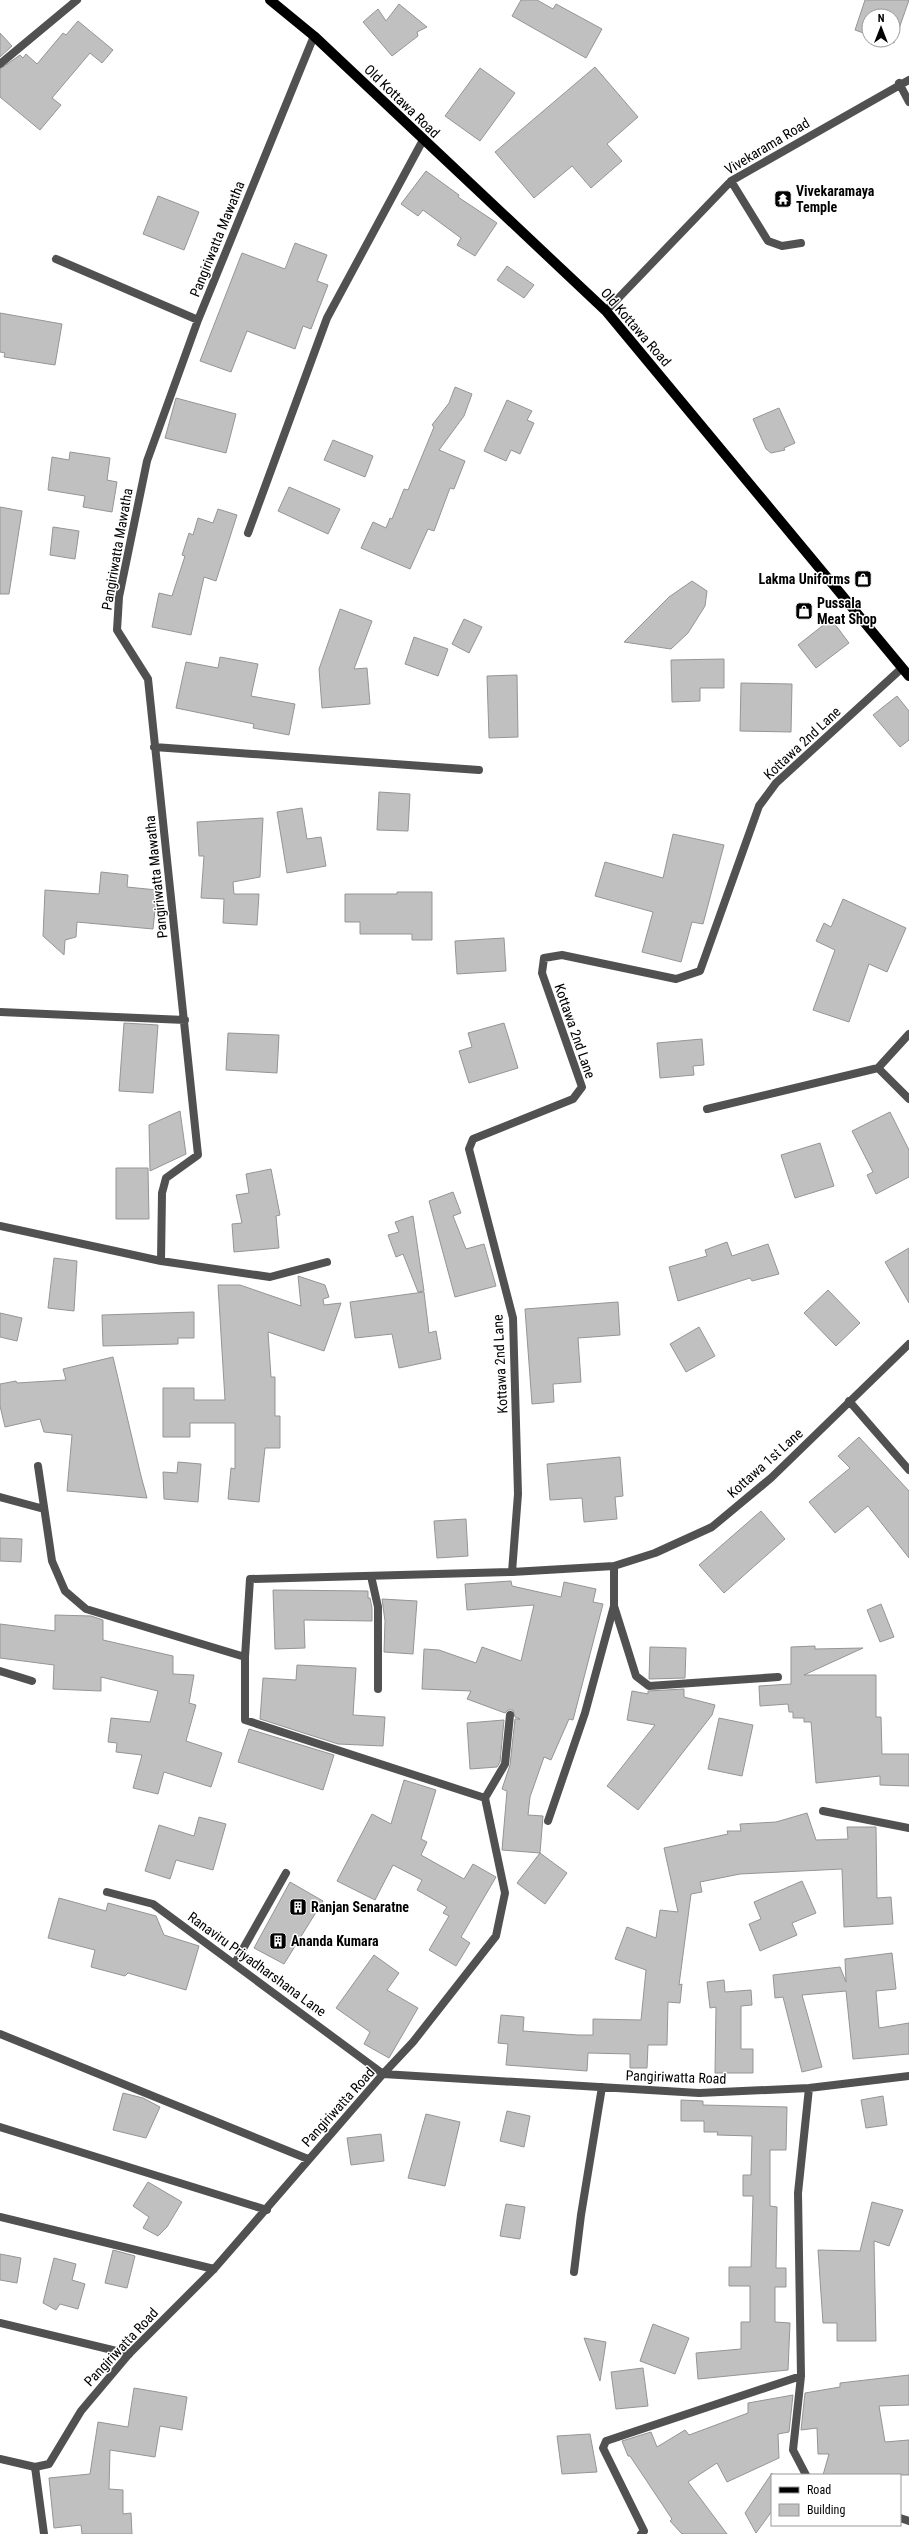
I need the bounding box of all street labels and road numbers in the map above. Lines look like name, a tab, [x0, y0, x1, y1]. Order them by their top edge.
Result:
street label: Old Kottawa Road	[361, 61, 443, 141]
street label: Vivekarama Road	[722, 114, 812, 178]
street label: Pangiriwatta Mawatha	[186, 179, 248, 299]
street label: Old Kottawa Road	[598, 285, 674, 369]
street label: Pangiriwatta Mawatha	[98, 487, 136, 611]
street label: Kottawa 2nd Lane	[760, 703, 844, 783]
street label: Pangiriwatta Mawatha	[142, 815, 170, 939]
street label: Kottawa 2nd Lane	[551, 982, 599, 1081]
street label: Kottawa 2nd Lane	[489, 1314, 511, 1414]
street label: Kottawa 1st Lane	[724, 1425, 806, 1501]
street label: Ranaviru Priyadharshana Lane	[185, 1909, 329, 2020]
street label: Pangiriwatta Road	[298, 2064, 378, 2150]
street label: Pangiriwatta Road	[625, 2067, 727, 2087]
street label: Pangiriwatta Road	[81, 2305, 161, 2389]

